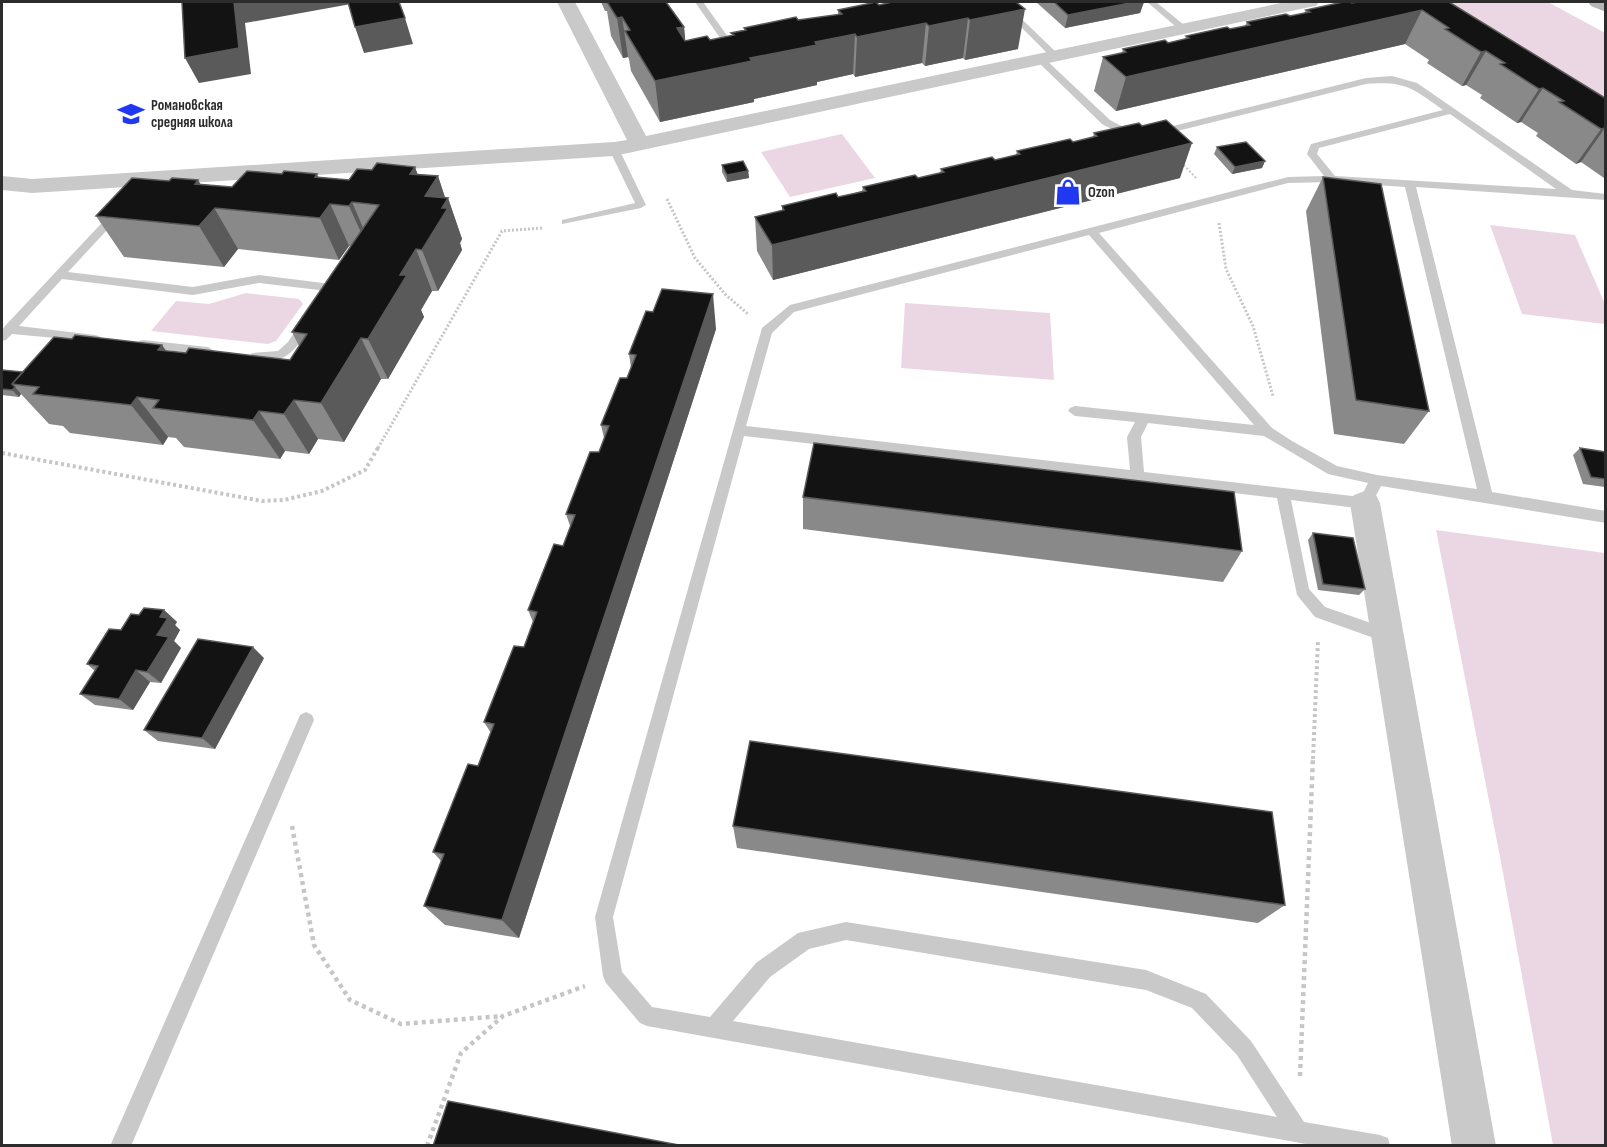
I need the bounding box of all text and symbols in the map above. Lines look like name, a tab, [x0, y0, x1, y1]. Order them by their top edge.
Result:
place label: Романовская средняя школа	[151, 96, 233, 132]
school or university icon: Романовская средняя школа	[116, 99, 146, 129]
shop icon: Ozon	[1053, 177, 1083, 207]
place label: Ozon	[1088, 183, 1115, 202]

